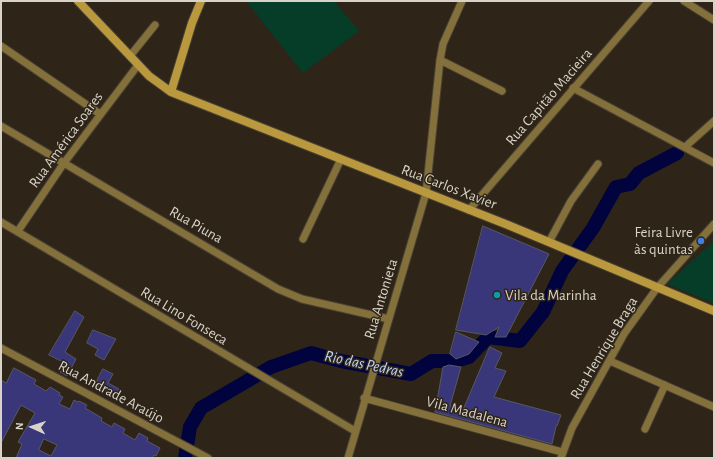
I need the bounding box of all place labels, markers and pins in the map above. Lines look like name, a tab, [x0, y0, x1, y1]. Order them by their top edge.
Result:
place label: Feira Livre às quintas	[634, 223, 693, 258]
marker: Feira Livre às quintas	[696, 236, 706, 246]
place label: Vila da Marinha	[505, 286, 597, 304]
marker: Vila da Marinha	[492, 290, 502, 300]

